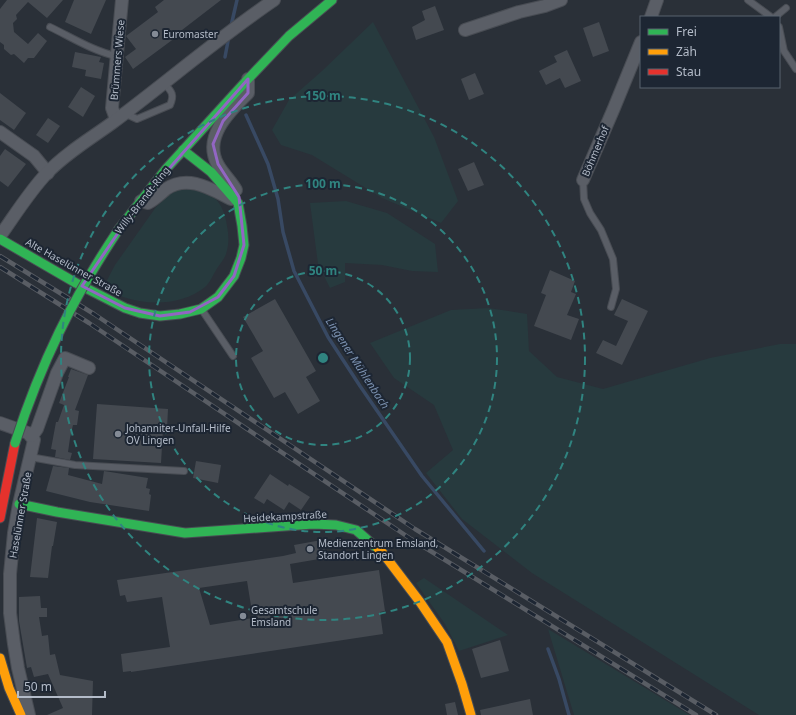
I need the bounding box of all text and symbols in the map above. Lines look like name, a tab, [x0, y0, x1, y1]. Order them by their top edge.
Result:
legend	[640, 16, 780, 88]
street label: Brümmers Wiese	[107, 19, 128, 101]
text: Frei	[676, 23, 697, 40]
place label: Euromaster	[163, 27, 218, 41]
marker: Euromaster	[150, 29, 160, 39]
text: Zäh	[676, 43, 697, 60]
text: Stau	[676, 63, 701, 80]
text: 150 m	[305, 87, 341, 104]
street label: Böhmerhof	[578, 123, 612, 178]
street label: Willy-Brandt-Ring	[111, 163, 173, 237]
text: 100 m	[305, 175, 341, 192]
street label: Alte Haselünner Straße	[23, 235, 125, 300]
text: 50 m	[309, 262, 337, 279]
water label: Lingener Mühlenbach	[323, 314, 393, 412]
centre of rings	[316, 351, 330, 365]
place label: Johanniter-Unfall-Hilfe OV Lingen	[125, 421, 231, 447]
marker: Johanniter-Unfall-Hilfe OV Lingen	[113, 429, 123, 439]
street label: Haselünner Straße	[6, 470, 35, 559]
street label: Heidekampstraße	[243, 507, 328, 525]
place label: Medienzentrum Emsland, Standort Lingen	[318, 536, 439, 562]
marker: Medienzentrum Emsland, Standort Lingen	[305, 544, 315, 554]
place label: Gesamtschule Emsland	[251, 603, 318, 629]
marker: Gesamtschule Emsland	[238, 611, 248, 621]
scale bar	[18, 673, 105, 699]
text: 50 m	[24, 678, 52, 695]

